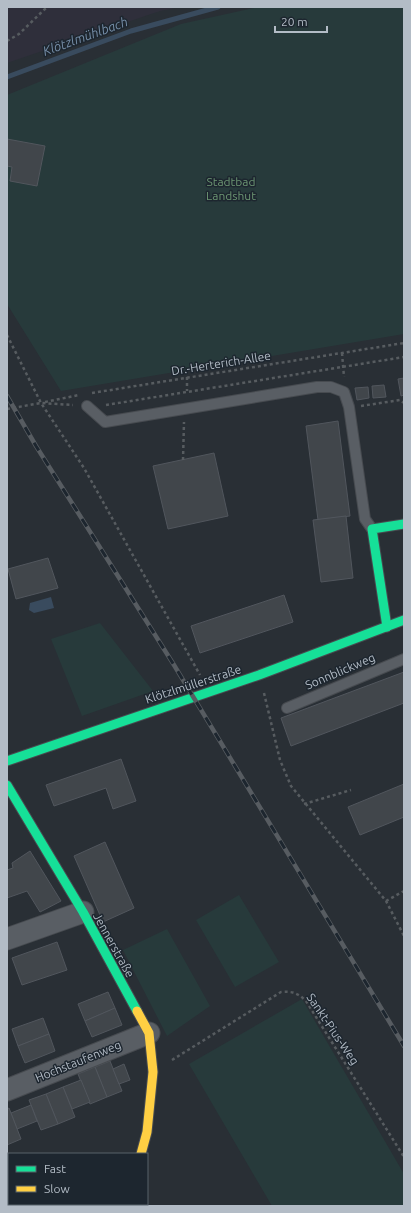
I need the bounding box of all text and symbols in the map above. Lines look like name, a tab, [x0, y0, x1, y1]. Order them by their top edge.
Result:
scale bar	[275, 8, 327, 34]
water label: Klötzlmühlbach	[41, 14, 129, 58]
text: 20 m	[281, 15, 308, 28]
park label: Stadtbad Landshut	[206, 175, 256, 202]
street label: Dr.-Herterich-Allee	[170, 349, 272, 377]
street label: Sonnblickweg	[303, 650, 377, 692]
street label: Klötzlmüllerstraße	[143, 662, 243, 706]
street label: Jennerstraße	[91, 910, 137, 980]
street label: Sankt-Pius-Weg	[304, 991, 362, 1067]
street label: Hochstaufenweg	[33, 1038, 123, 1084]
legend	[8, 1153, 148, 1205]
text: Fast	[44, 1162, 66, 1175]
text: Slow	[44, 1182, 70, 1195]

